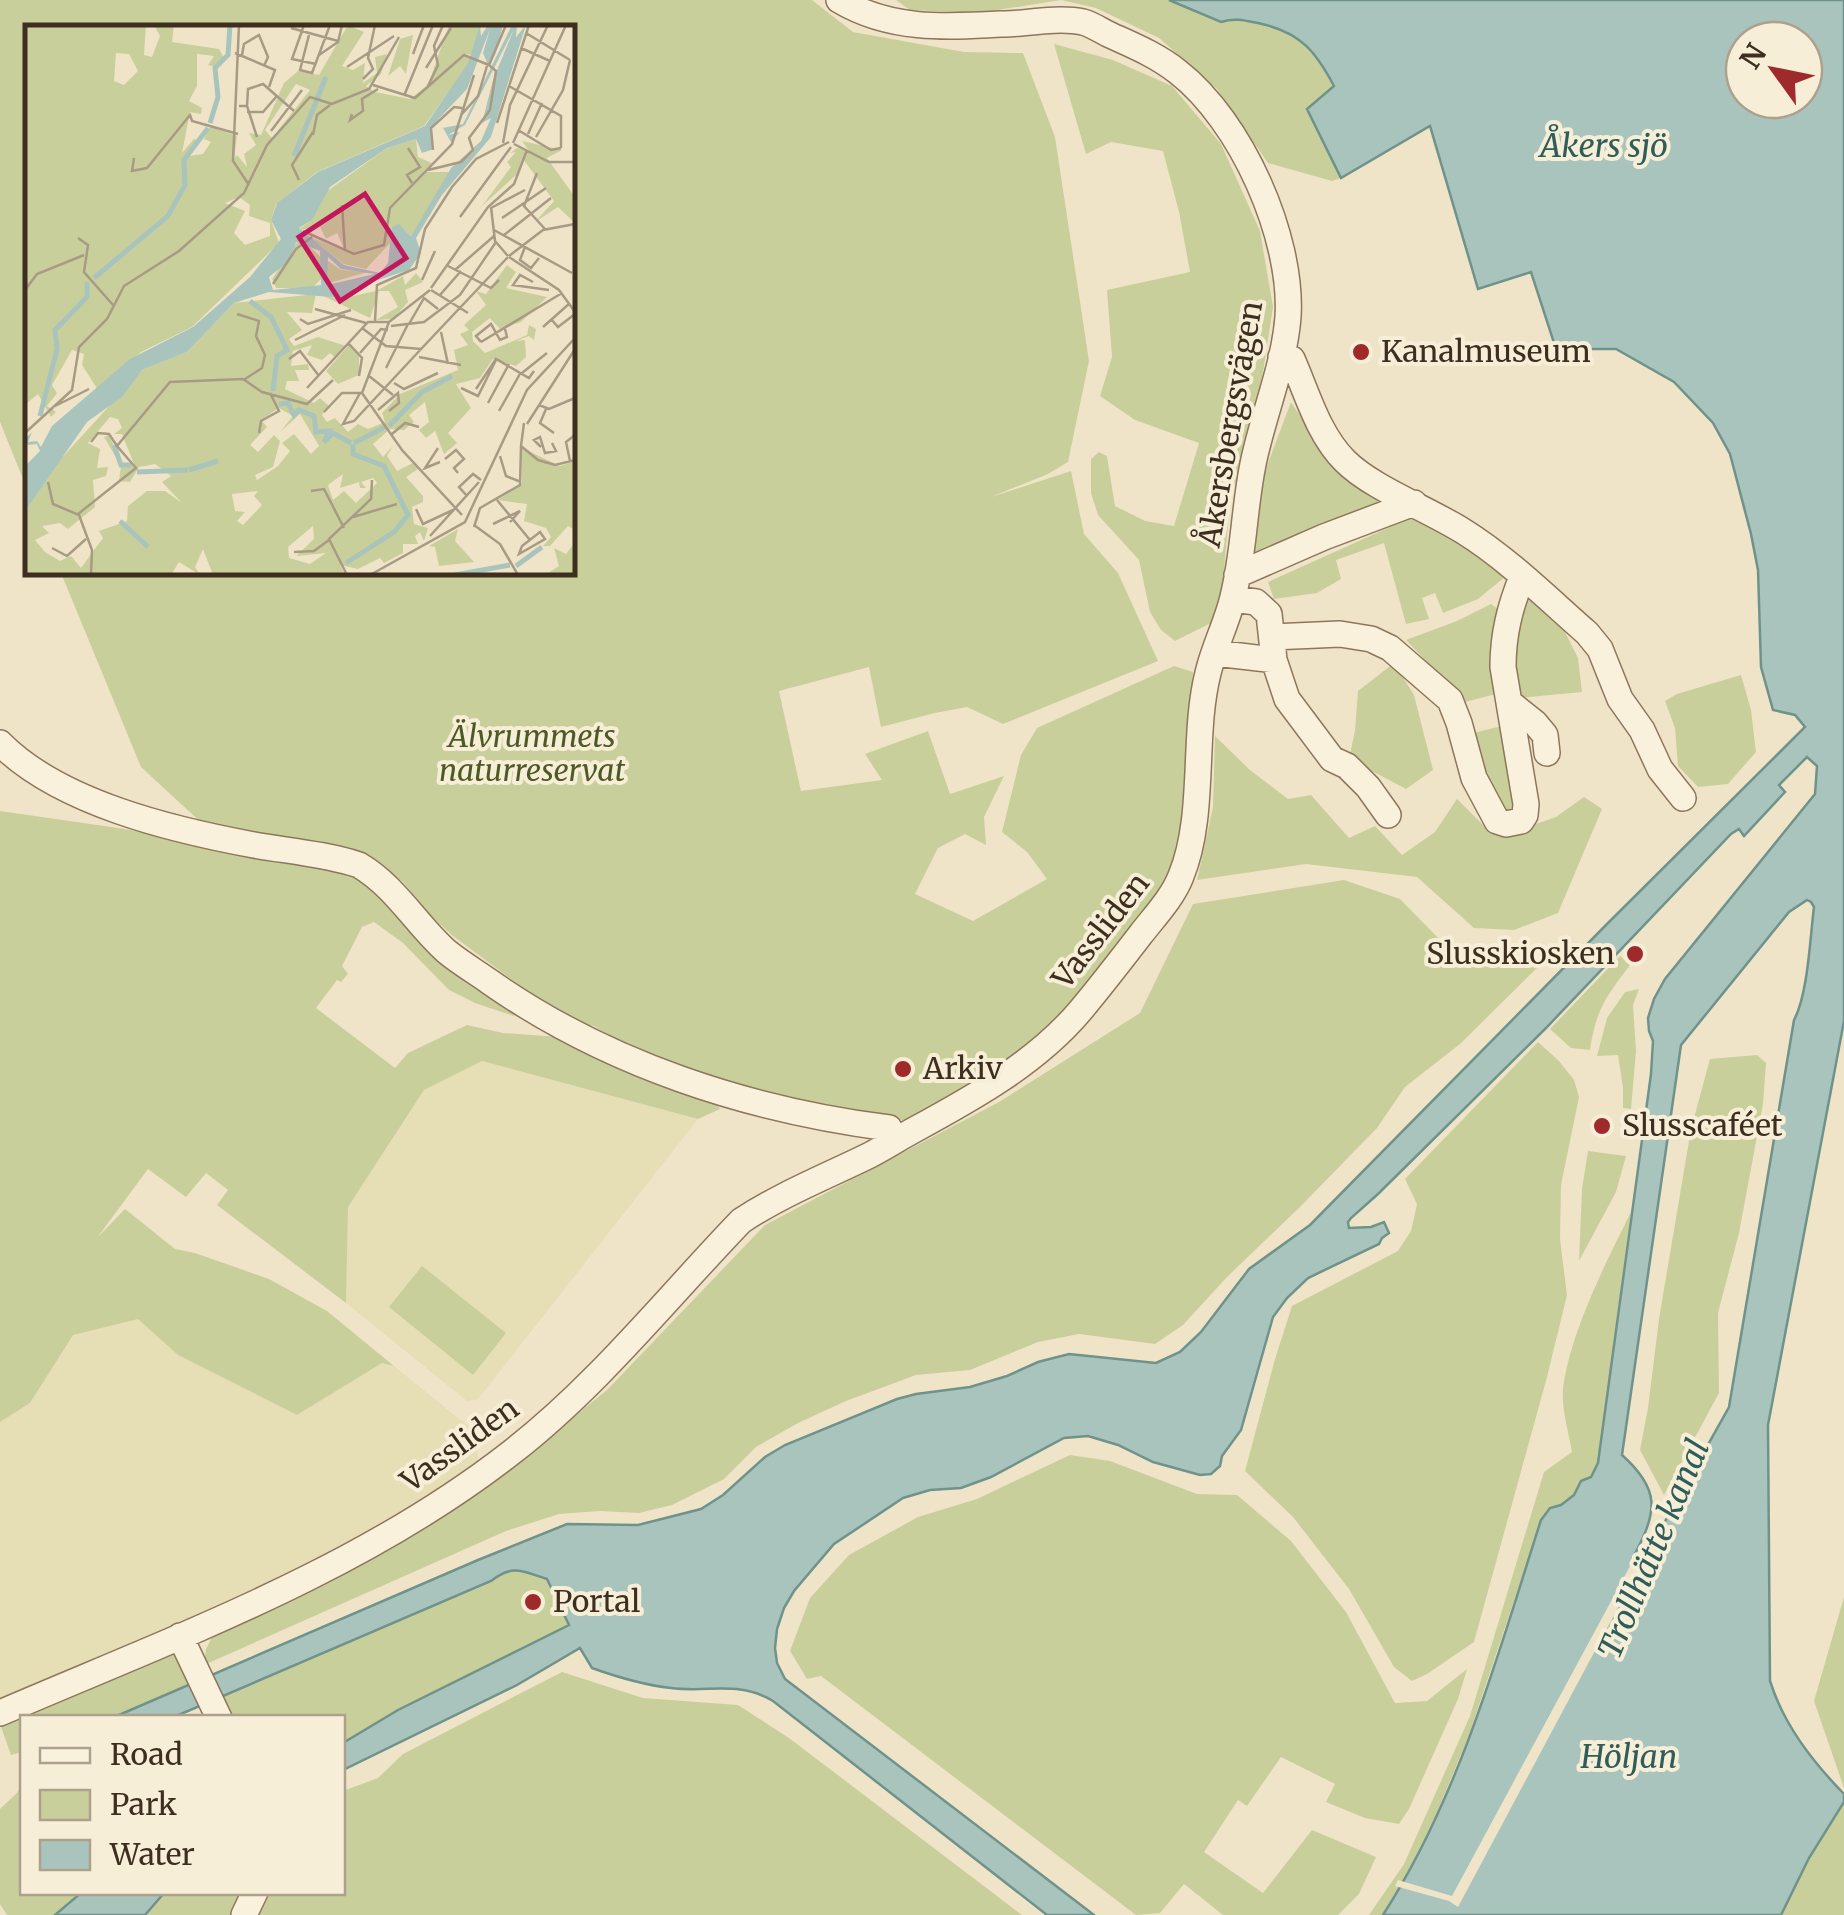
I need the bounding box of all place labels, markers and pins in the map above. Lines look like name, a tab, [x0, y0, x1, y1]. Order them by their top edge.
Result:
place label: Kanalmuseum	[1381, 332, 1591, 370]
marker: Kanalmuseum	[1350, 341, 1372, 363]
place label: Slusskiosken	[1426, 934, 1615, 972]
marker: Slusskiosken	[1624, 943, 1646, 965]
place label: Arkiv	[922, 1049, 1003, 1087]
marker: Arkiv	[892, 1058, 914, 1080]
place label: Slusscaféet	[1622, 1106, 1783, 1144]
marker: Slusscaféet	[1591, 1115, 1613, 1137]
place label: Portal	[553, 1582, 640, 1620]
marker: Portal	[522, 1591, 544, 1613]

